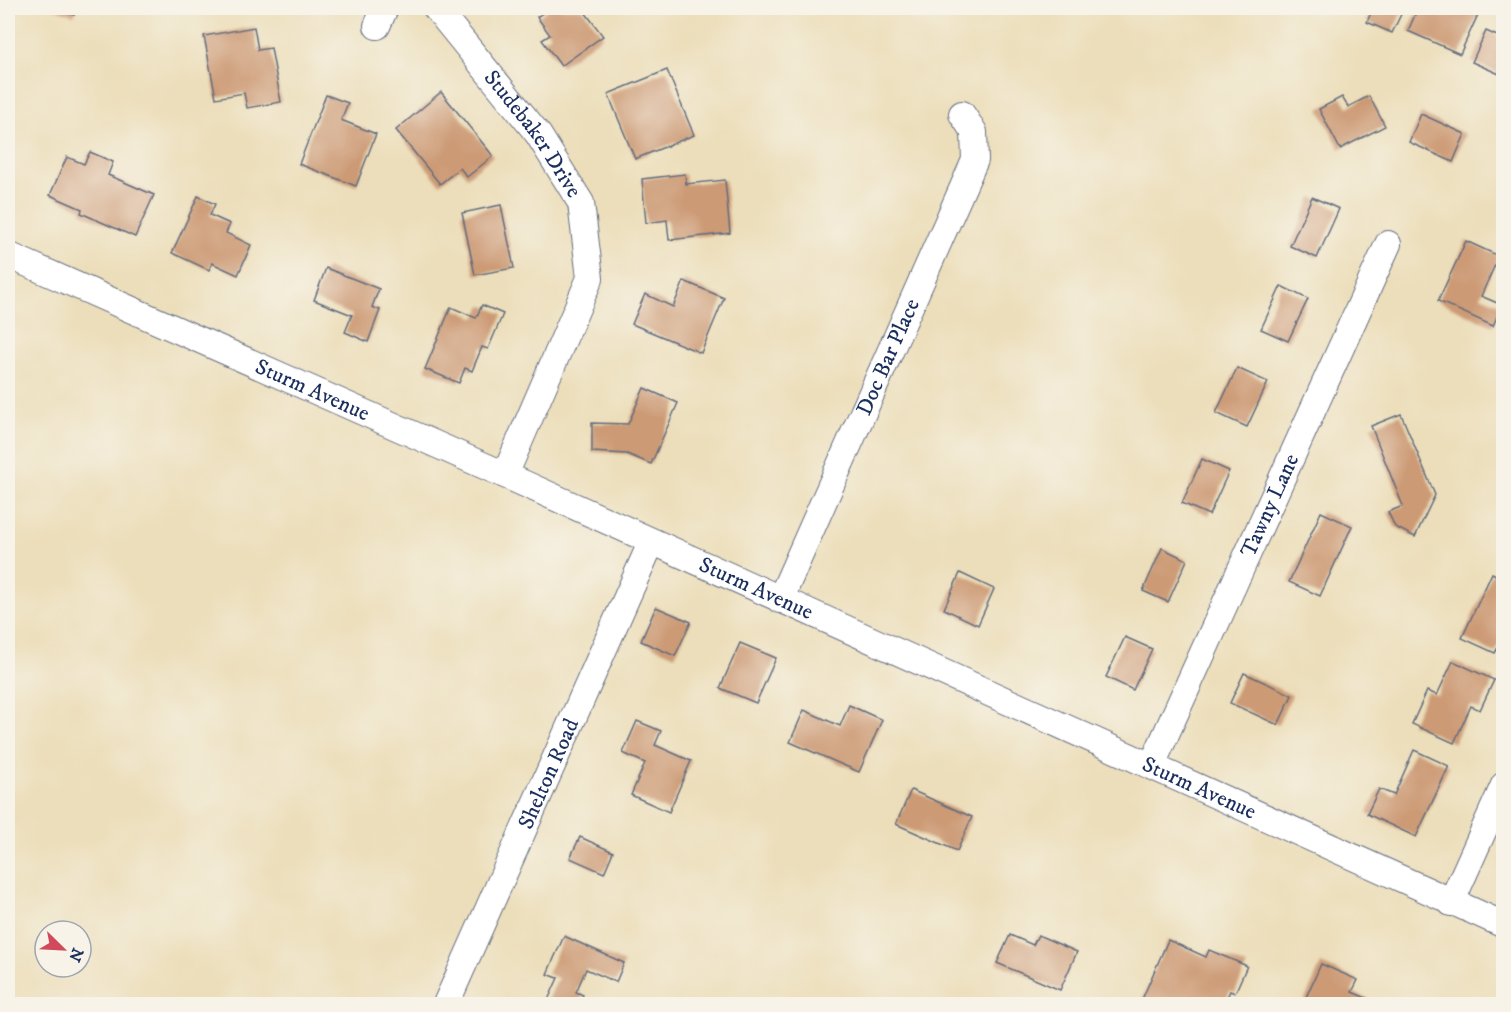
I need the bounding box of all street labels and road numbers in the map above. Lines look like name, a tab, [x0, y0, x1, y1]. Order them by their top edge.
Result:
street label: Studebaker Drive	[478, 65, 588, 202]
street label: Doc Bar Place	[850, 294, 925, 419]
street label: Sturm Avenue	[251, 353, 374, 427]
street label: Tawny Lane	[1235, 450, 1305, 561]
street label: Sturm Avenue	[695, 551, 817, 626]
street label: Shelton Road	[512, 714, 585, 833]
street label: Sturm Avenue	[1138, 750, 1261, 825]

